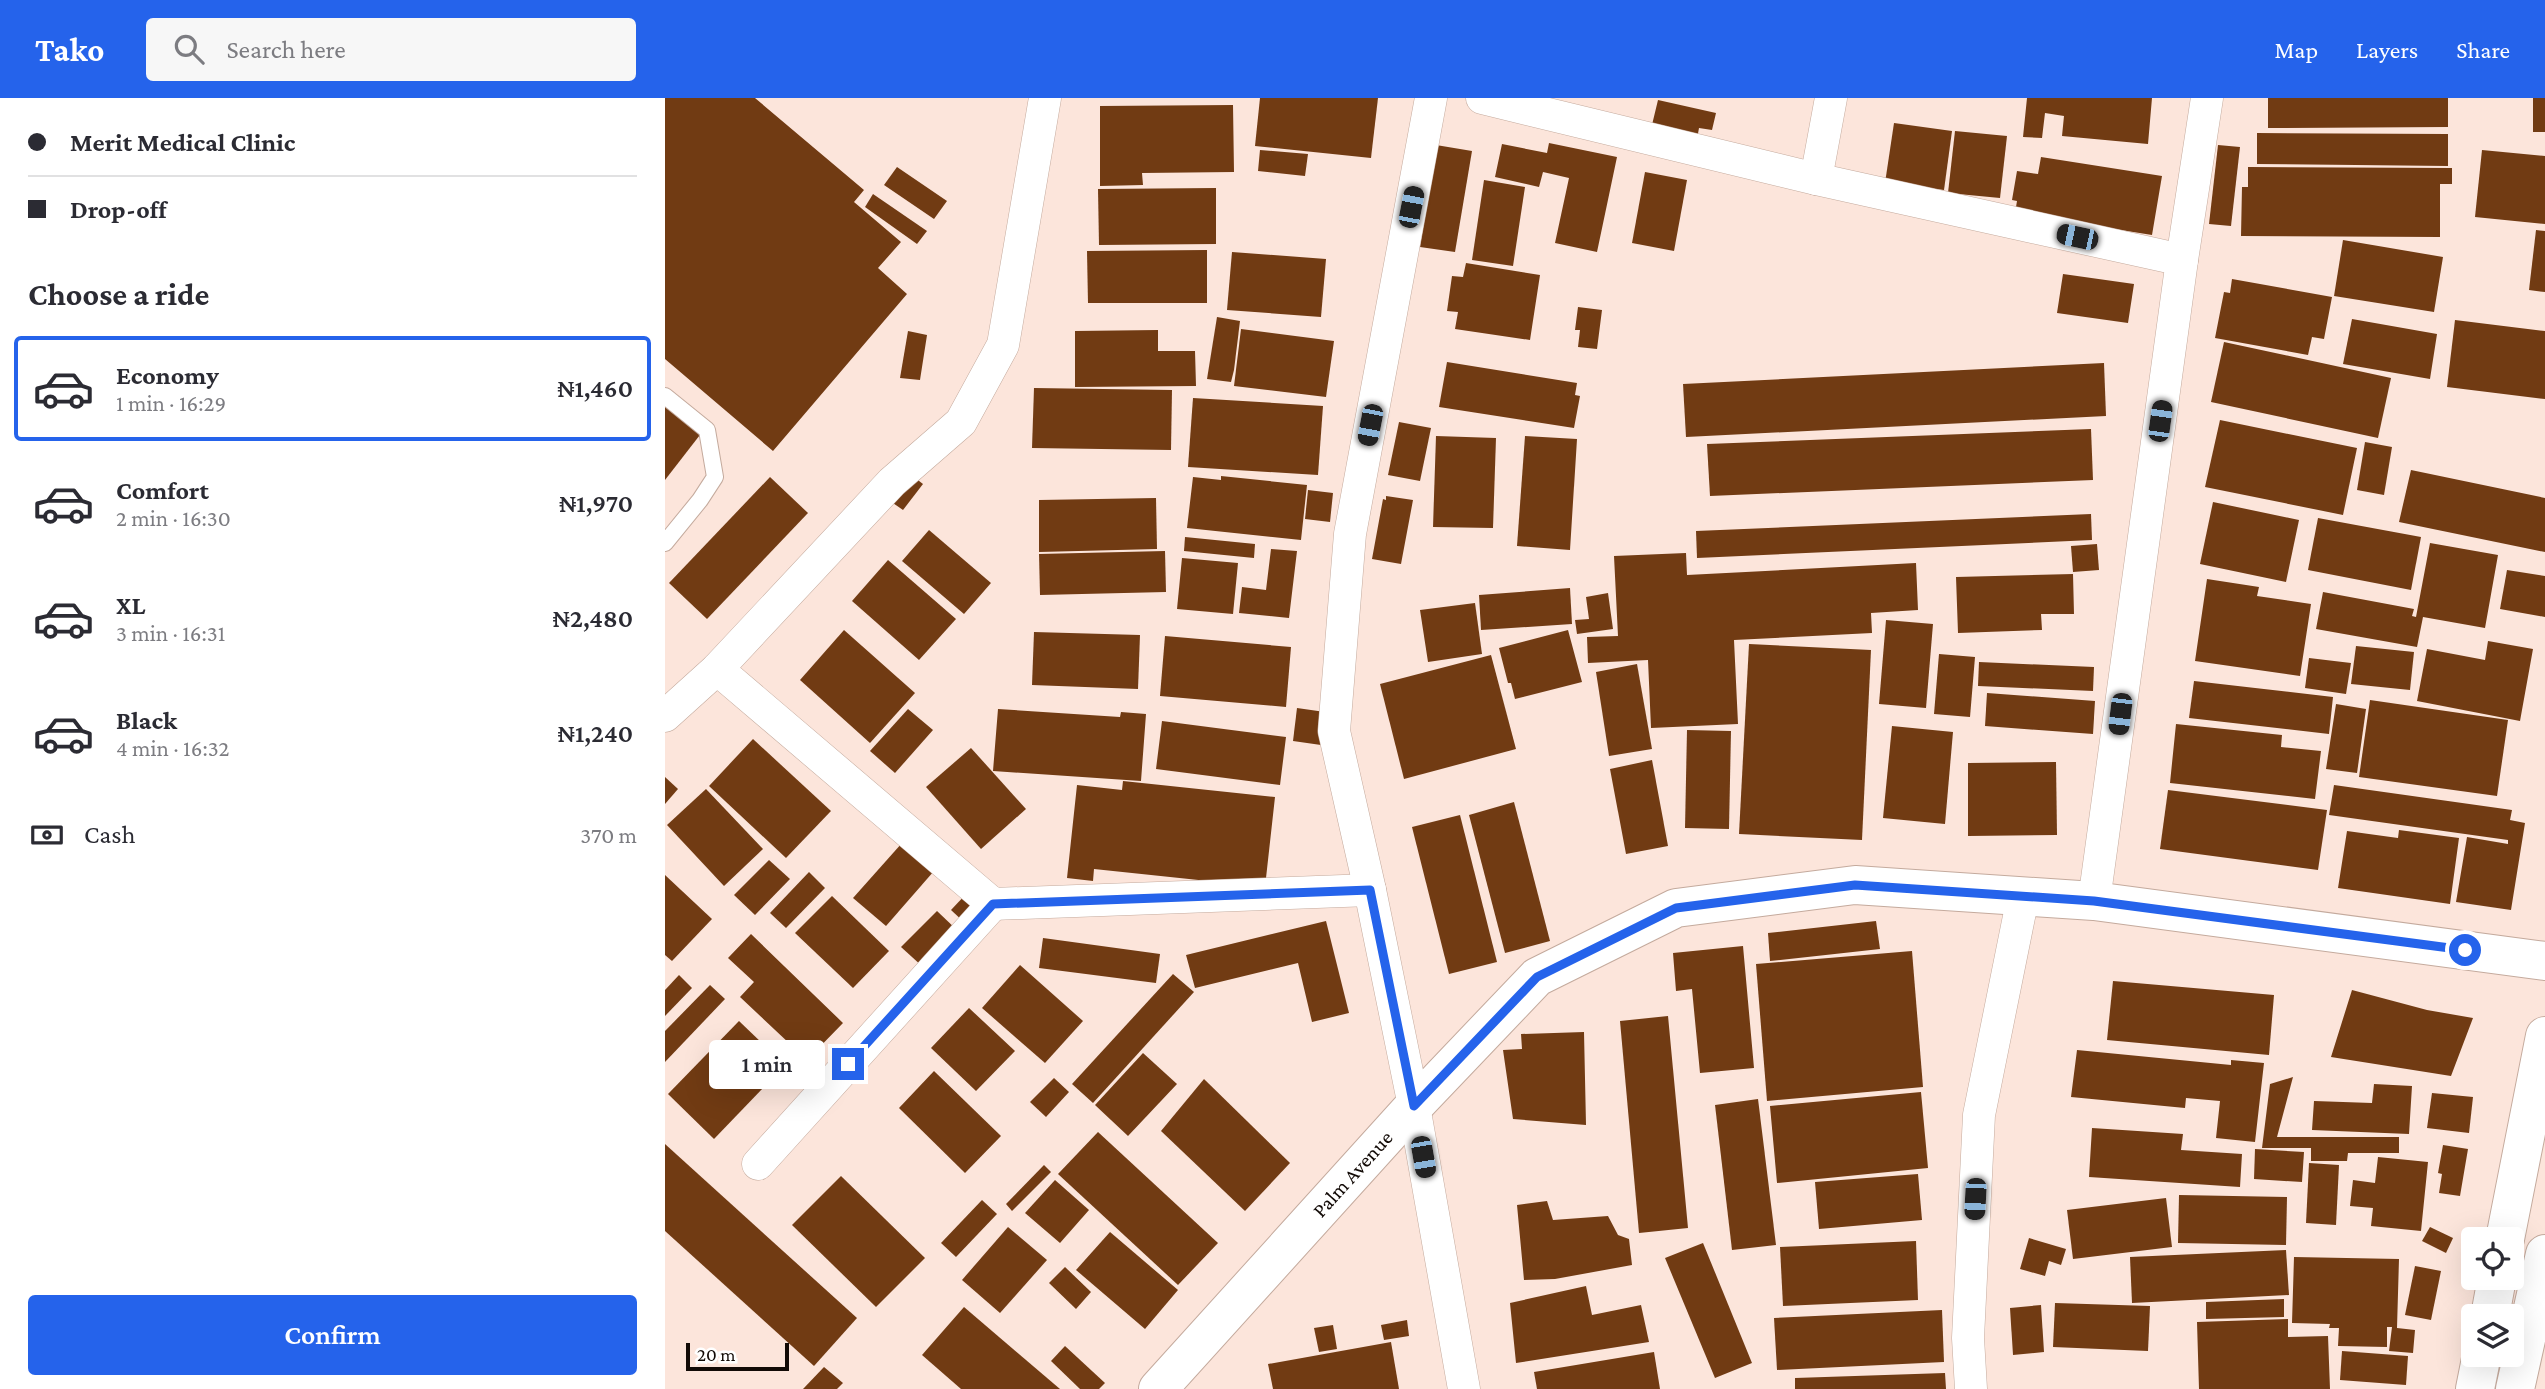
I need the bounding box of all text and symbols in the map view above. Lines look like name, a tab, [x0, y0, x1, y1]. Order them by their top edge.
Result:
search box	[146, 18, 636, 81]
icon: search	[170, 30, 208, 68]
text: Tako	[35, 31, 104, 68]
text: Search here	[226, 35, 346, 64]
text: Map	[2274, 36, 2318, 63]
text: Layers	[2356, 36, 2418, 63]
text: Share	[2456, 36, 2510, 63]
text: Merit Medical Clinic	[70, 128, 295, 157]
car	[1397, 184, 1426, 230]
text: Drop-off	[70, 195, 167, 224]
car	[2055, 222, 2100, 252]
text: Choose a ride	[28, 276, 209, 312]
icon: car	[32, 357, 95, 420]
text: Economy	[116, 361, 219, 390]
text: ₦1,460	[557, 374, 633, 403]
text: 1 min · 16:29	[116, 390, 226, 416]
car	[2147, 399, 2174, 443]
car	[1356, 402, 1385, 448]
icon: car	[32, 472, 95, 535]
text: Comfort	[116, 476, 209, 505]
text: ₦1,970	[559, 489, 633, 518]
text: 2 min · 16:30	[116, 505, 231, 531]
icon: car	[32, 587, 95, 650]
text: XL	[116, 591, 145, 620]
text: ₦2,480	[553, 604, 633, 633]
text: 3 min · 16:31	[116, 620, 225, 646]
car	[2108, 692, 2133, 736]
icon: car	[32, 702, 95, 765]
text: Black	[116, 706, 177, 735]
text: ₦1,240	[558, 719, 633, 748]
text: 4 min · 16:32	[116, 735, 229, 761]
icon: cash	[28, 816, 66, 854]
text: Cash	[84, 820, 135, 849]
text: 370 m	[580, 822, 637, 848]
route start	[2449, 934, 2481, 966]
callout: 1 min	[708, 1040, 823, 1088]
route end	[832, 1048, 864, 1080]
text: 1 min	[741, 1051, 793, 1077]
street label: Palm Avenue	[1307, 1126, 1398, 1222]
car	[1410, 1134, 1437, 1180]
car	[1964, 1177, 1987, 1221]
map controls	[2461, 1227, 2524, 1367]
button: locate	[2461, 1227, 2524, 1290]
button: Confirm	[28, 1295, 637, 1375]
button: layers	[2461, 1304, 2524, 1367]
scale bar	[686, 1340, 789, 1372]
text: 20 m	[697, 1344, 736, 1365]

